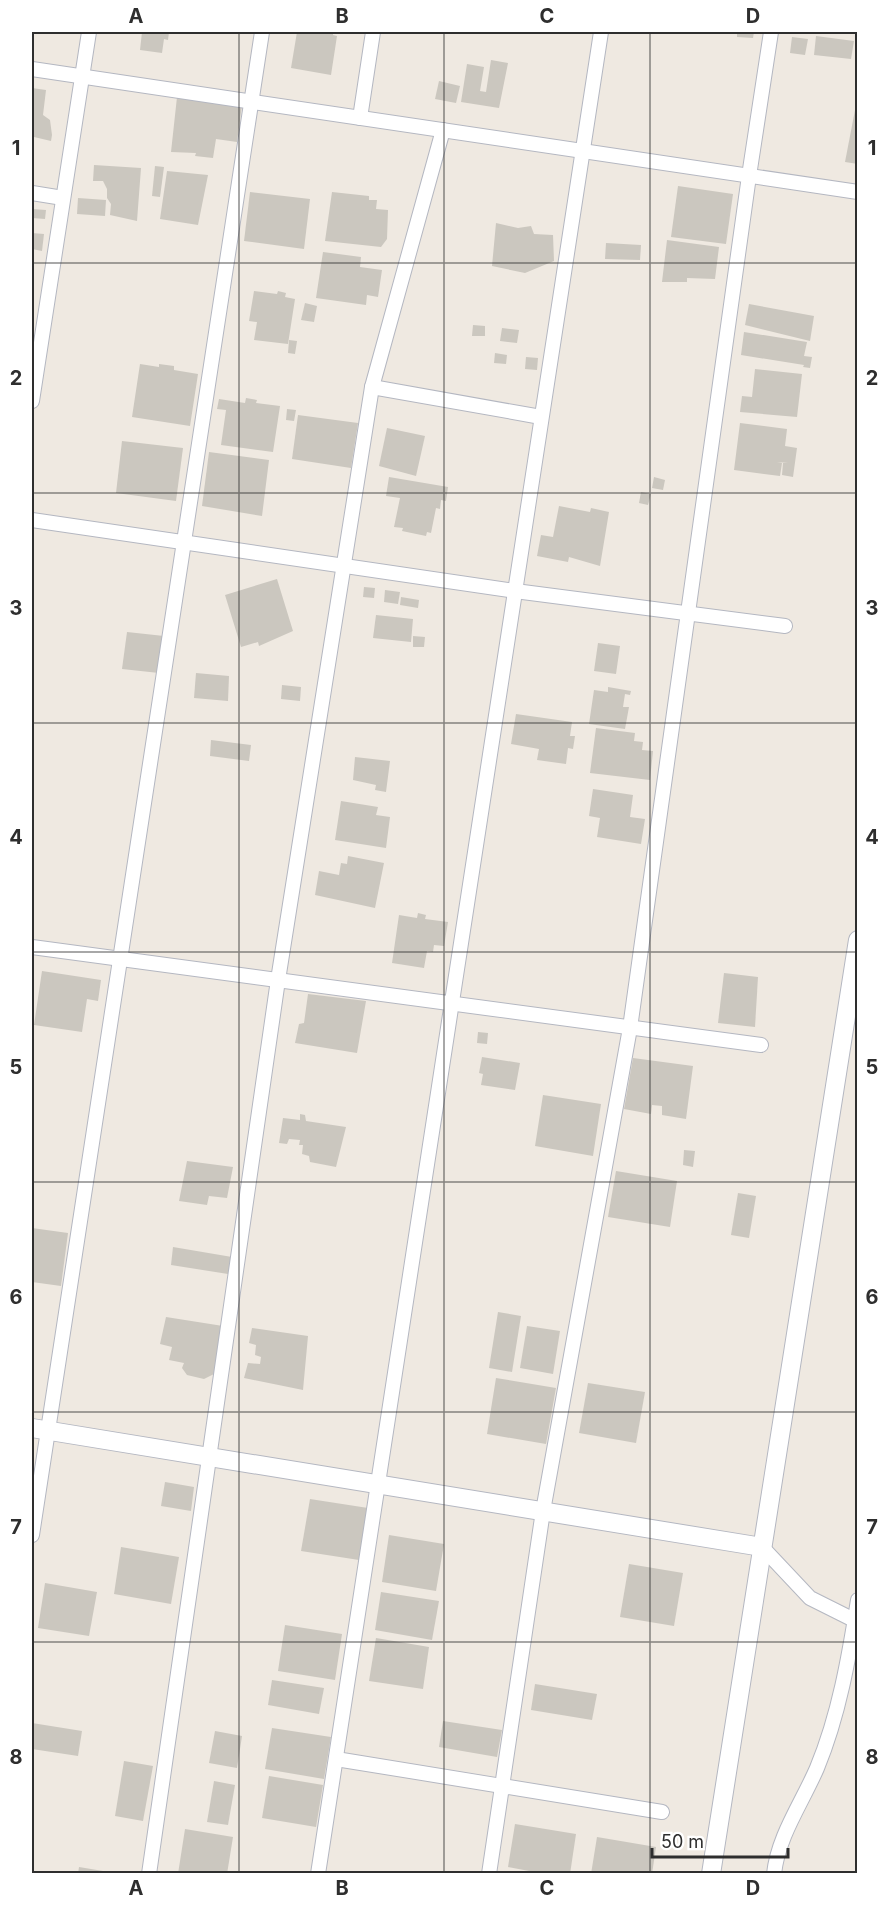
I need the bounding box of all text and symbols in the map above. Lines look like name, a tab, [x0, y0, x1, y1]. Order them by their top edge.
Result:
text: A	[129, 4, 144, 28]
text: B	[335, 4, 349, 28]
text: C	[540, 4, 554, 28]
text: D	[746, 4, 760, 28]
text: 1	[12, 136, 20, 160]
text: 1	[868, 136, 876, 160]
text: 2	[10, 366, 22, 390]
text: 2	[866, 366, 878, 390]
text: 3	[10, 596, 22, 620]
text: 3	[866, 596, 878, 620]
text: 4	[9, 825, 23, 849]
text: 4	[865, 825, 879, 849]
text: 5	[10, 1055, 22, 1079]
text: 5	[866, 1055, 878, 1079]
text: 6	[10, 1285, 23, 1309]
text: 6	[866, 1285, 879, 1309]
text: 7	[10, 1515, 22, 1539]
text: 7	[866, 1515, 878, 1539]
text: 8	[9, 1745, 23, 1769]
text: 8	[865, 1745, 879, 1769]
scale bar	[652, 1821, 788, 1859]
text: 50 m	[661, 1831, 704, 1852]
text: A	[129, 1876, 144, 1900]
text: B	[335, 1876, 349, 1900]
text: C	[540, 1876, 554, 1900]
text: D	[746, 1876, 760, 1900]

